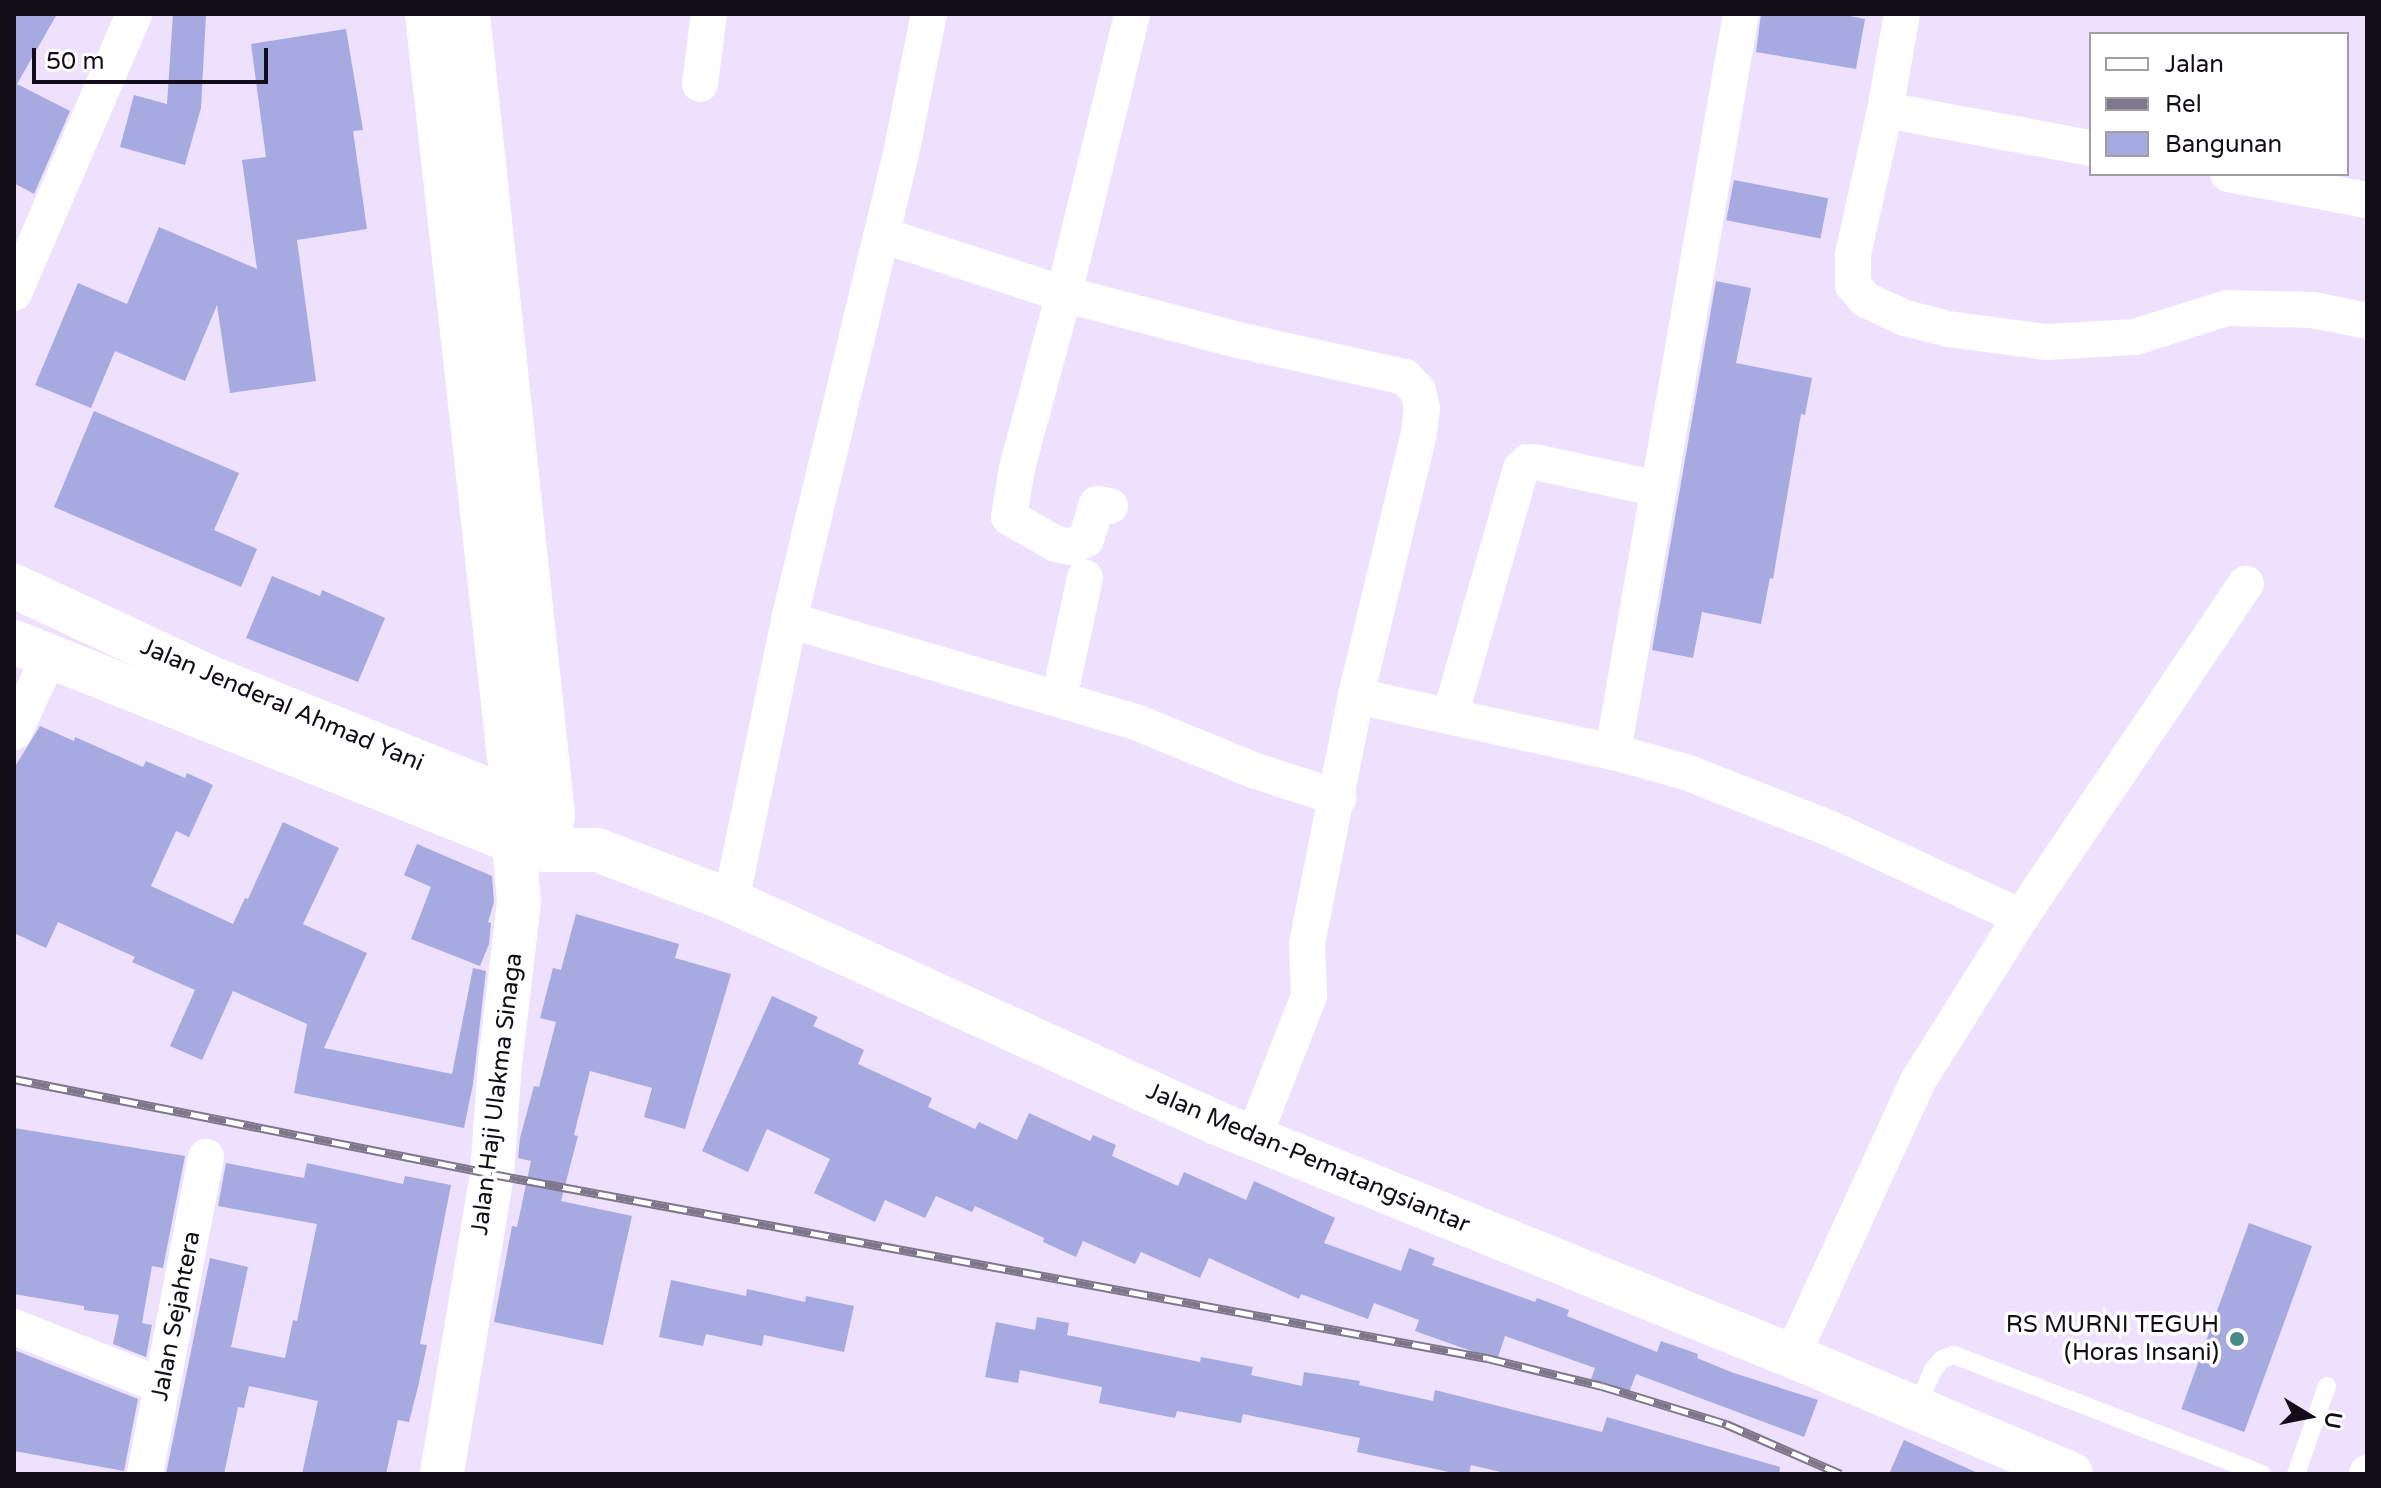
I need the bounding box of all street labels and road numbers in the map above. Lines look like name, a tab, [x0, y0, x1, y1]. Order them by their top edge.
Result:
street label: Jalan Jenderal Ahmad Yani	[136, 632, 428, 778]
street label: Jalan Haji Ulakma Sinaga	[465, 951, 529, 1237]
street label: Jalan Medan-Pematangsiantar	[1142, 1077, 1474, 1239]
street label: Jalan Sejahtera	[145, 1229, 207, 1403]

